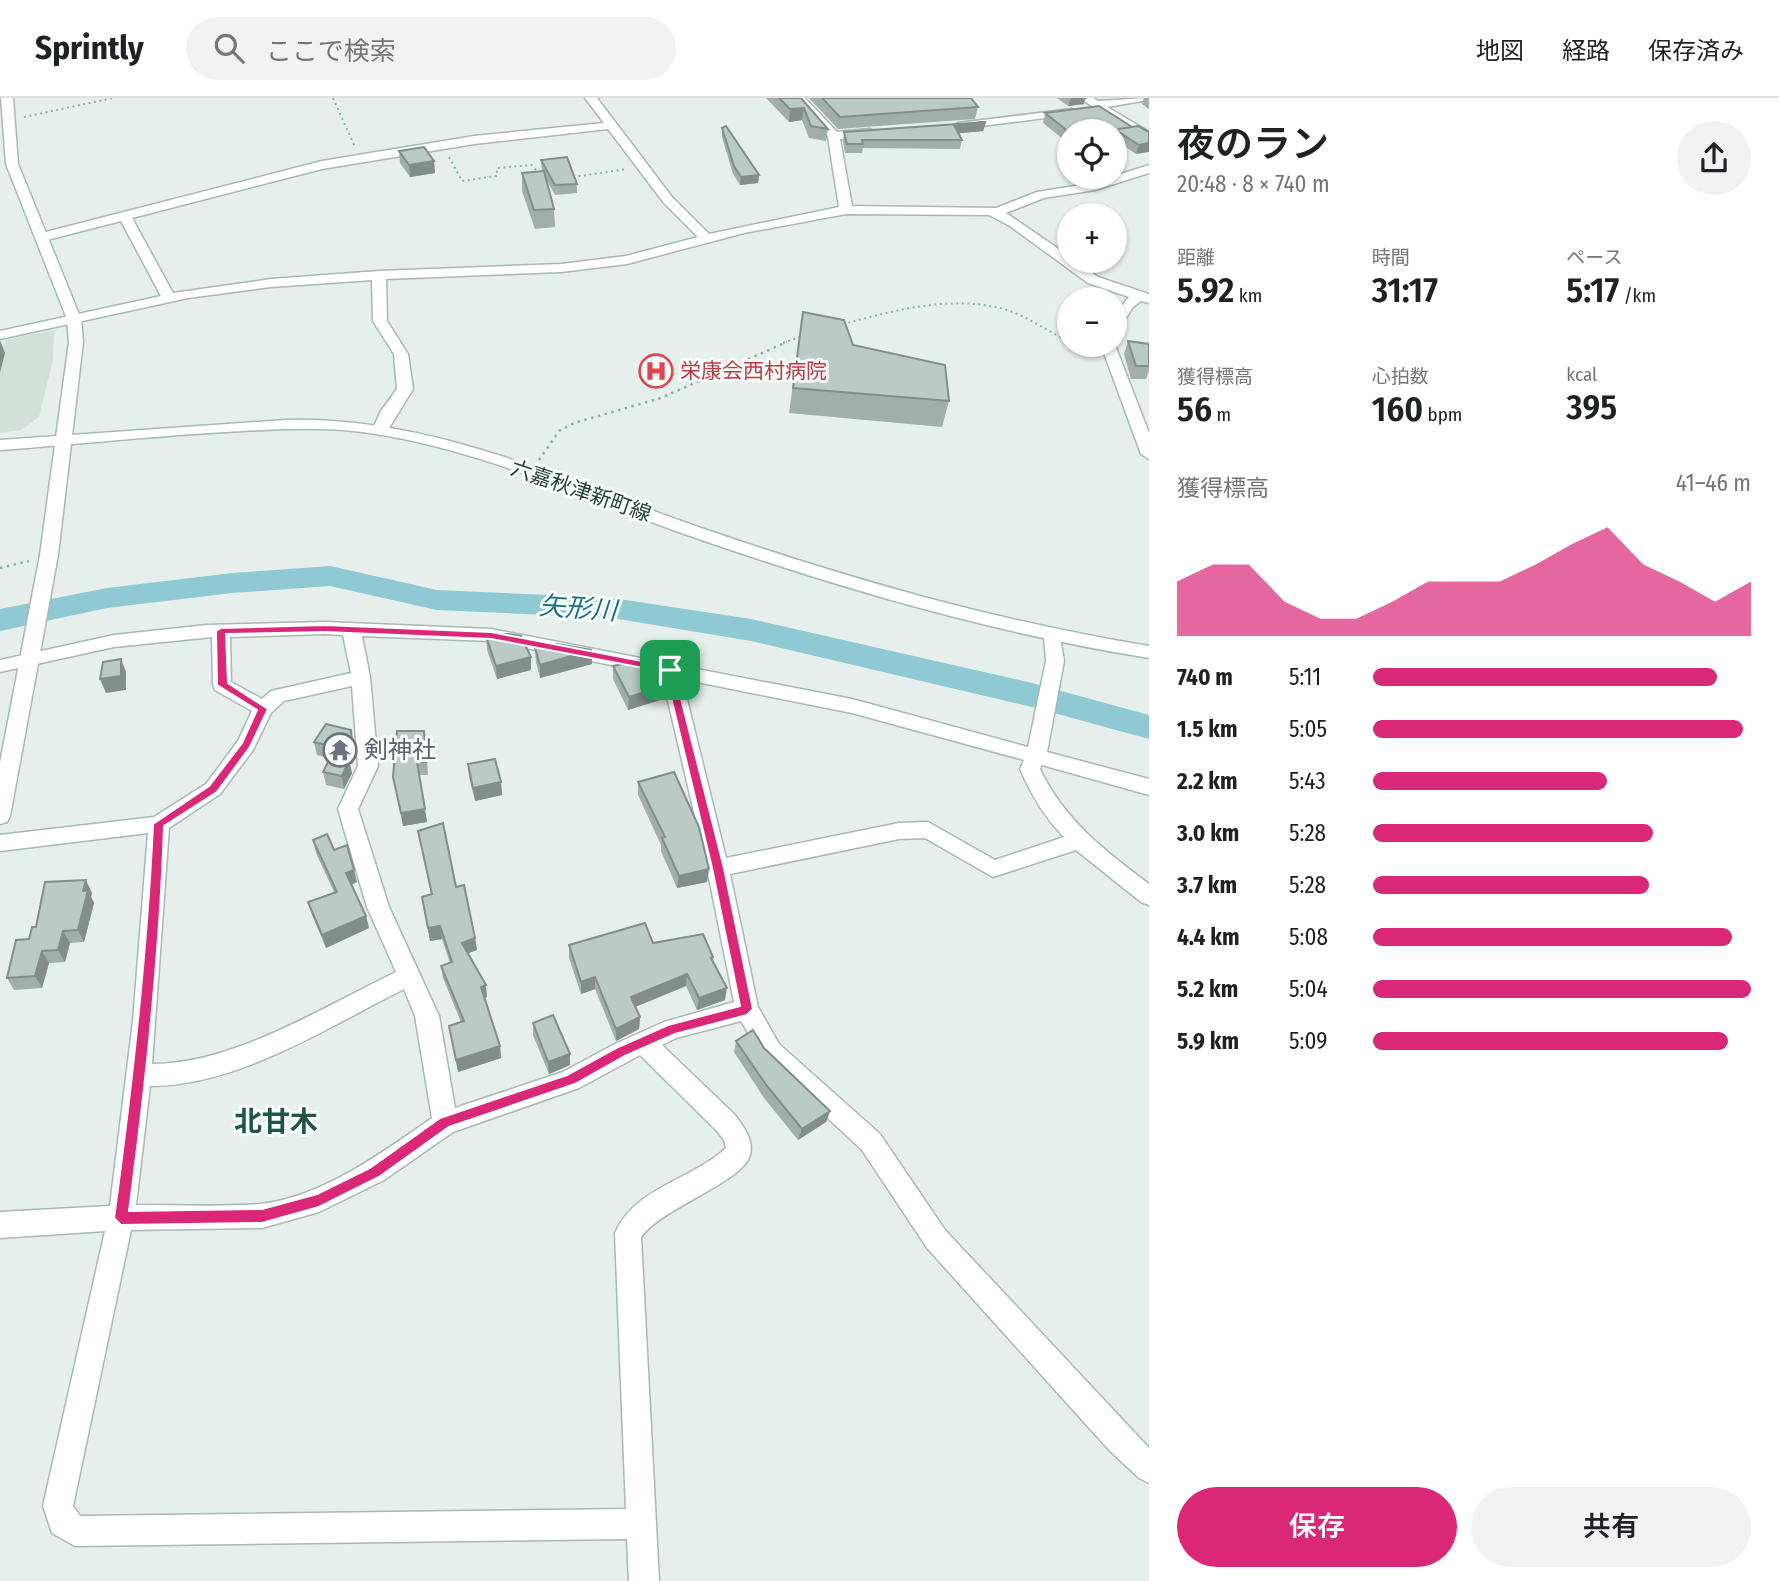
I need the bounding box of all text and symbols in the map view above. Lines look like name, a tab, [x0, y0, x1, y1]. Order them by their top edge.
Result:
search box	[186, 17, 676, 80]
text: Sprintly	[35, 28, 144, 68]
icon: search	[210, 29, 248, 67]
text: ここで検索	[266, 36, 396, 67]
text: 地図	[1476, 37, 1524, 65]
text: 経路	[1562, 37, 1610, 65]
text: 保存済み	[1648, 37, 1744, 65]
map controls	[1057, 119, 1127, 357]
button: locate	[1057, 119, 1127, 189]
text: 夜のラン	[1177, 121, 1329, 167]
button: share	[1677, 121, 1751, 195]
text: 20:48 · 8 × 740 m	[1177, 170, 1330, 198]
button: +	[1057, 203, 1127, 273]
text: 距離	[1177, 246, 1215, 269]
text: 時間	[1372, 246, 1410, 269]
text: ペース	[1566, 246, 1622, 269]
text: 5.92	[1177, 269, 1234, 311]
text: 31:17	[1372, 269, 1438, 311]
text: 5:17	[1566, 269, 1619, 311]
text: km	[1234, 284, 1262, 307]
text: /km	[1619, 284, 1656, 307]
button: −	[1057, 287, 1127, 357]
hospital icon: 栄康会西村病院	[637, 352, 675, 390]
place label: 栄康会西村病院	[680, 358, 827, 384]
text: kcal	[1566, 363, 1597, 386]
text: 獲得標高	[1177, 365, 1253, 388]
text: 心拍数	[1372, 365, 1429, 388]
text: 395	[1566, 386, 1617, 428]
text: 56	[1177, 388, 1212, 430]
text: 160	[1372, 388, 1423, 430]
text: m	[1212, 403, 1231, 426]
text: bpm	[1423, 403, 1462, 426]
street label: 六嘉秋津新町線	[507, 455, 655, 527]
text: 41–46 m	[1676, 469, 1751, 497]
text: 獲得標高	[1177, 474, 1269, 502]
water label: 矢形川	[538, 590, 621, 627]
pin	[640, 640, 700, 700]
icon: arrive	[651, 651, 689, 689]
text: 740 m	[1177, 663, 1233, 691]
text: 5:11	[1289, 663, 1321, 691]
text: 1.5 km	[1177, 715, 1238, 743]
text: 5:05	[1289, 715, 1327, 743]
temple icon: 剣神社	[321, 731, 359, 769]
place label: 剣神社	[364, 736, 436, 764]
text: 2.2 km	[1177, 767, 1238, 795]
text: 5:43	[1289, 767, 1326, 795]
text: 3.0 km	[1177, 819, 1239, 847]
text: 5:28	[1289, 819, 1326, 847]
text: 3.7 km	[1177, 871, 1237, 899]
text: 5:28	[1289, 871, 1326, 899]
text: 4.4 km	[1177, 923, 1239, 951]
text: 5:08	[1289, 923, 1328, 951]
text: 5.2 km	[1177, 975, 1238, 1003]
text: 5:04	[1289, 975, 1328, 1003]
text: 5.9 km	[1177, 1027, 1239, 1055]
text: 5:09	[1289, 1027, 1327, 1055]
district label: 北甘木	[234, 1105, 318, 1138]
button: 保存	[1177, 1487, 1457, 1567]
button: 共有	[1471, 1487, 1751, 1567]

